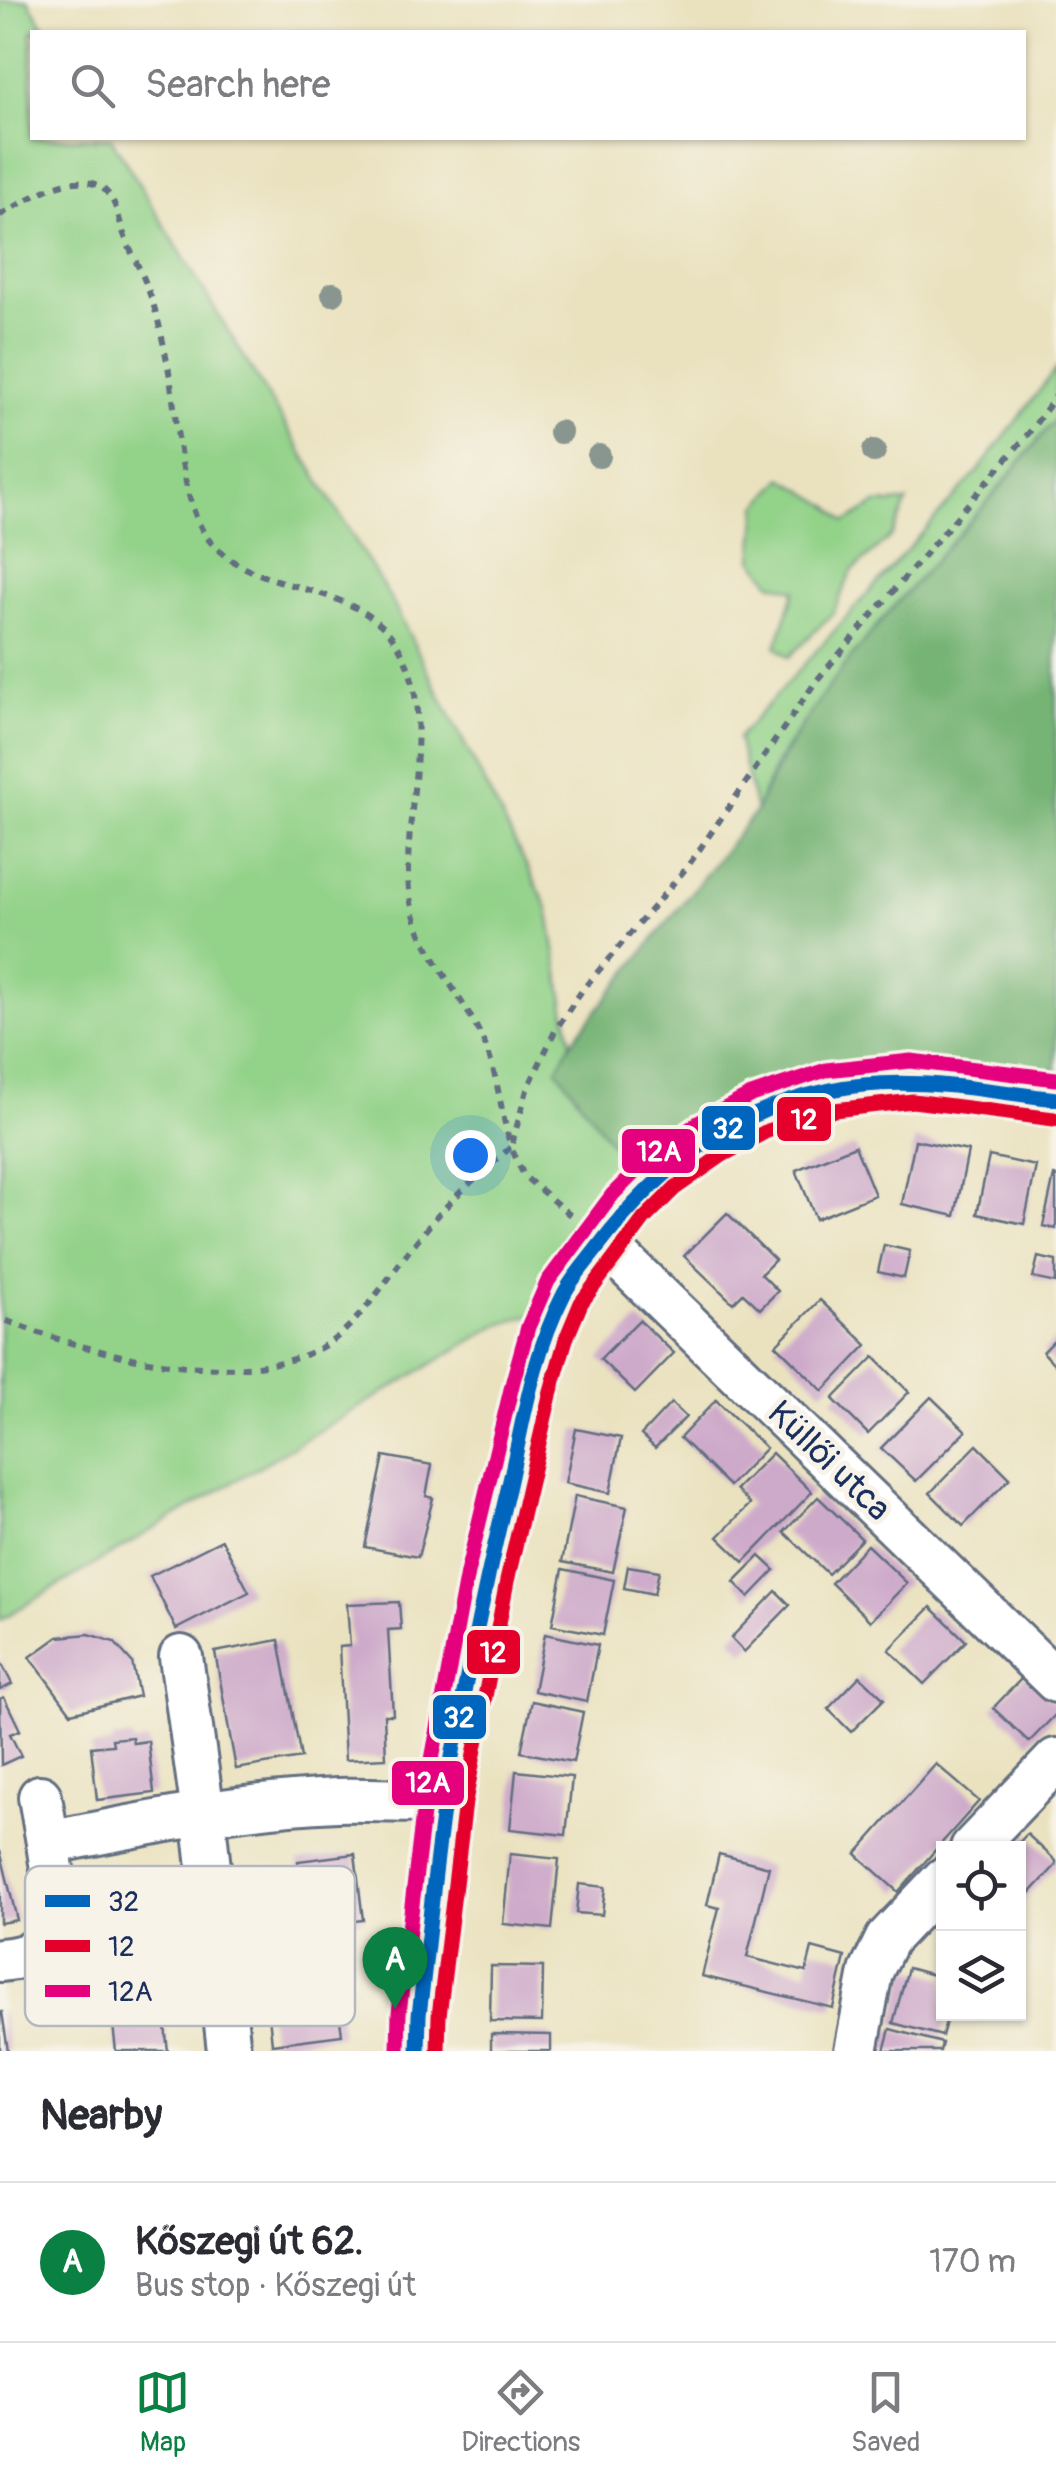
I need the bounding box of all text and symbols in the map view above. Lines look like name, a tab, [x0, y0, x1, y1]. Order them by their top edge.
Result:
search box	[30, 30, 1026, 140]
icon: search	[65, 58, 120, 113]
text: Search here	[145, 61, 331, 109]
line badge: 12	[775, 1095, 833, 1143]
text: 12	[791, 1103, 817, 1138]
line badge: 32	[700, 1104, 757, 1152]
text: 32	[712, 1112, 744, 1147]
line badge: 12A	[620, 1127, 697, 1175]
your location	[445, 1130, 496, 1181]
text: 12A	[637, 1135, 681, 1170]
street label: Küllői utca	[758, 1391, 900, 1531]
line badge: 12	[465, 1628, 522, 1676]
text: 12	[480, 1636, 506, 1671]
line badge: 32	[431, 1693, 488, 1741]
text: 32	[443, 1701, 475, 1736]
line badge: 12A	[390, 1759, 466, 1807]
text: 12A	[406, 1766, 450, 1801]
map controls	[936, 1841, 1026, 2021]
button: locate	[936, 1841, 1026, 1931]
legend	[25, 1866, 355, 2026]
text: 32	[108, 1885, 139, 1920]
pin: A	[362, 1926, 428, 2009]
text: 12	[108, 1930, 135, 1965]
button: layers	[936, 1931, 1026, 2021]
text: 12A	[108, 1975, 153, 2010]
text: Nearby	[40, 2090, 162, 2142]
text: Kőszegi út 62.	[135, 2218, 363, 2266]
text: A	[62, 2242, 83, 2282]
text: 170 m	[929, 2242, 1016, 2282]
text: Bus stop · Kőszegi út	[135, 2266, 416, 2306]
tab: Map	[135, 2365, 190, 2460]
tab: Directions	[461, 2365, 580, 2460]
tab: Saved	[851, 2365, 921, 2460]

